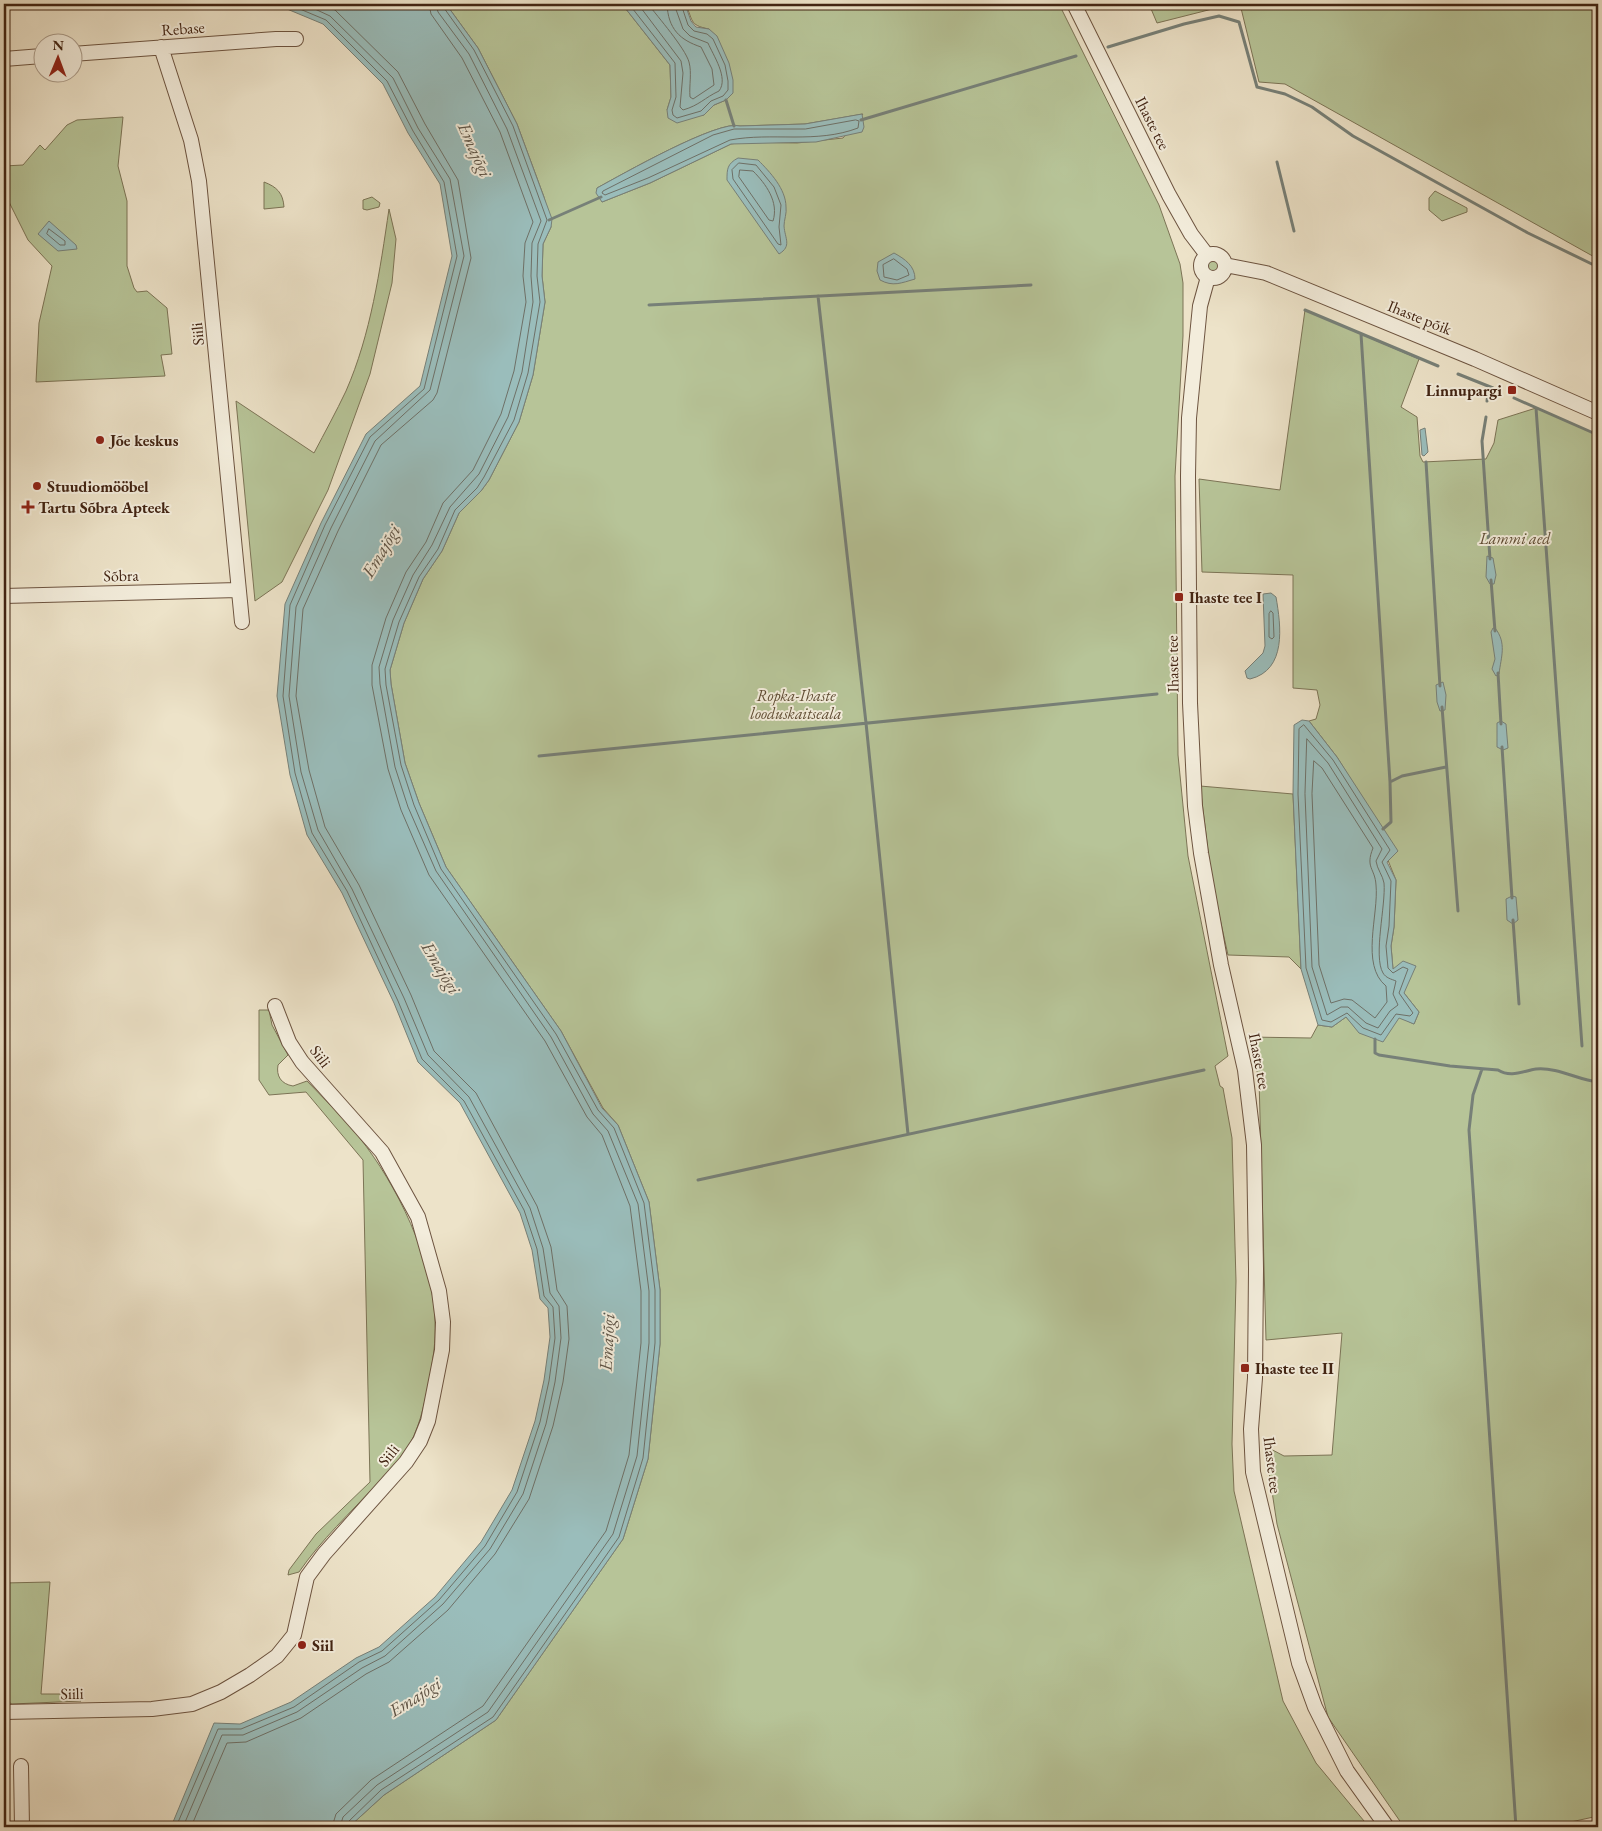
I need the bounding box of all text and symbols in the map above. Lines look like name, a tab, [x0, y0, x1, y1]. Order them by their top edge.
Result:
street label: Rebase	[161, 17, 205, 40]
north arrow	[32, 32, 82, 82]
text: N	[52, 36, 65, 54]
street label: Ihaste tee	[1130, 93, 1175, 153]
water label: Emajõgi	[452, 118, 498, 182]
street label: Ihaste põik	[1385, 295, 1455, 340]
street label: Siili	[186, 321, 209, 346]
place label: Linnupargi	[1426, 380, 1502, 401]
marker: Linnupargi	[1506, 384, 1518, 396]
place label: Jõe keskus	[108, 430, 179, 451]
marker: Jõe keskus	[94, 434, 106, 446]
place label: Stuudiomööbel	[47, 476, 149, 497]
marker: Stuudiomööbel	[31, 480, 43, 492]
place label: Tartu Sõbra Apteek	[38, 497, 170, 518]
marker: Tartu Sõbra Apteek	[22, 501, 34, 513]
water label: Emajõgi	[355, 520, 406, 583]
park label: Lammi aed	[1478, 528, 1551, 549]
street label: Sõbra	[103, 565, 139, 586]
place label: Ihaste tee I	[1189, 587, 1262, 608]
marker: Ihaste tee I	[1173, 591, 1185, 603]
street label: Ihaste tee	[1162, 635, 1183, 693]
park label: Ropka-Ihaste looduskaitseala	[750, 685, 842, 724]
water label: Emajõgi	[415, 936, 466, 999]
street label: Ihaste tee	[1244, 1031, 1275, 1091]
street label: Siili	[305, 1041, 336, 1072]
water label: Emajõgi	[593, 1312, 621, 1372]
place label: Ihaste tee II	[1255, 1358, 1334, 1379]
marker: Ihaste tee II	[1239, 1362, 1251, 1374]
street label: Ihaste tee	[1259, 1435, 1286, 1495]
street label: Siili	[373, 1440, 404, 1471]
place label: Siil	[312, 1635, 334, 1656]
marker: Siil	[296, 1639, 308, 1651]
water label: Emajõgi	[383, 1671, 446, 1723]
street label: Siili	[60, 1683, 84, 1704]

